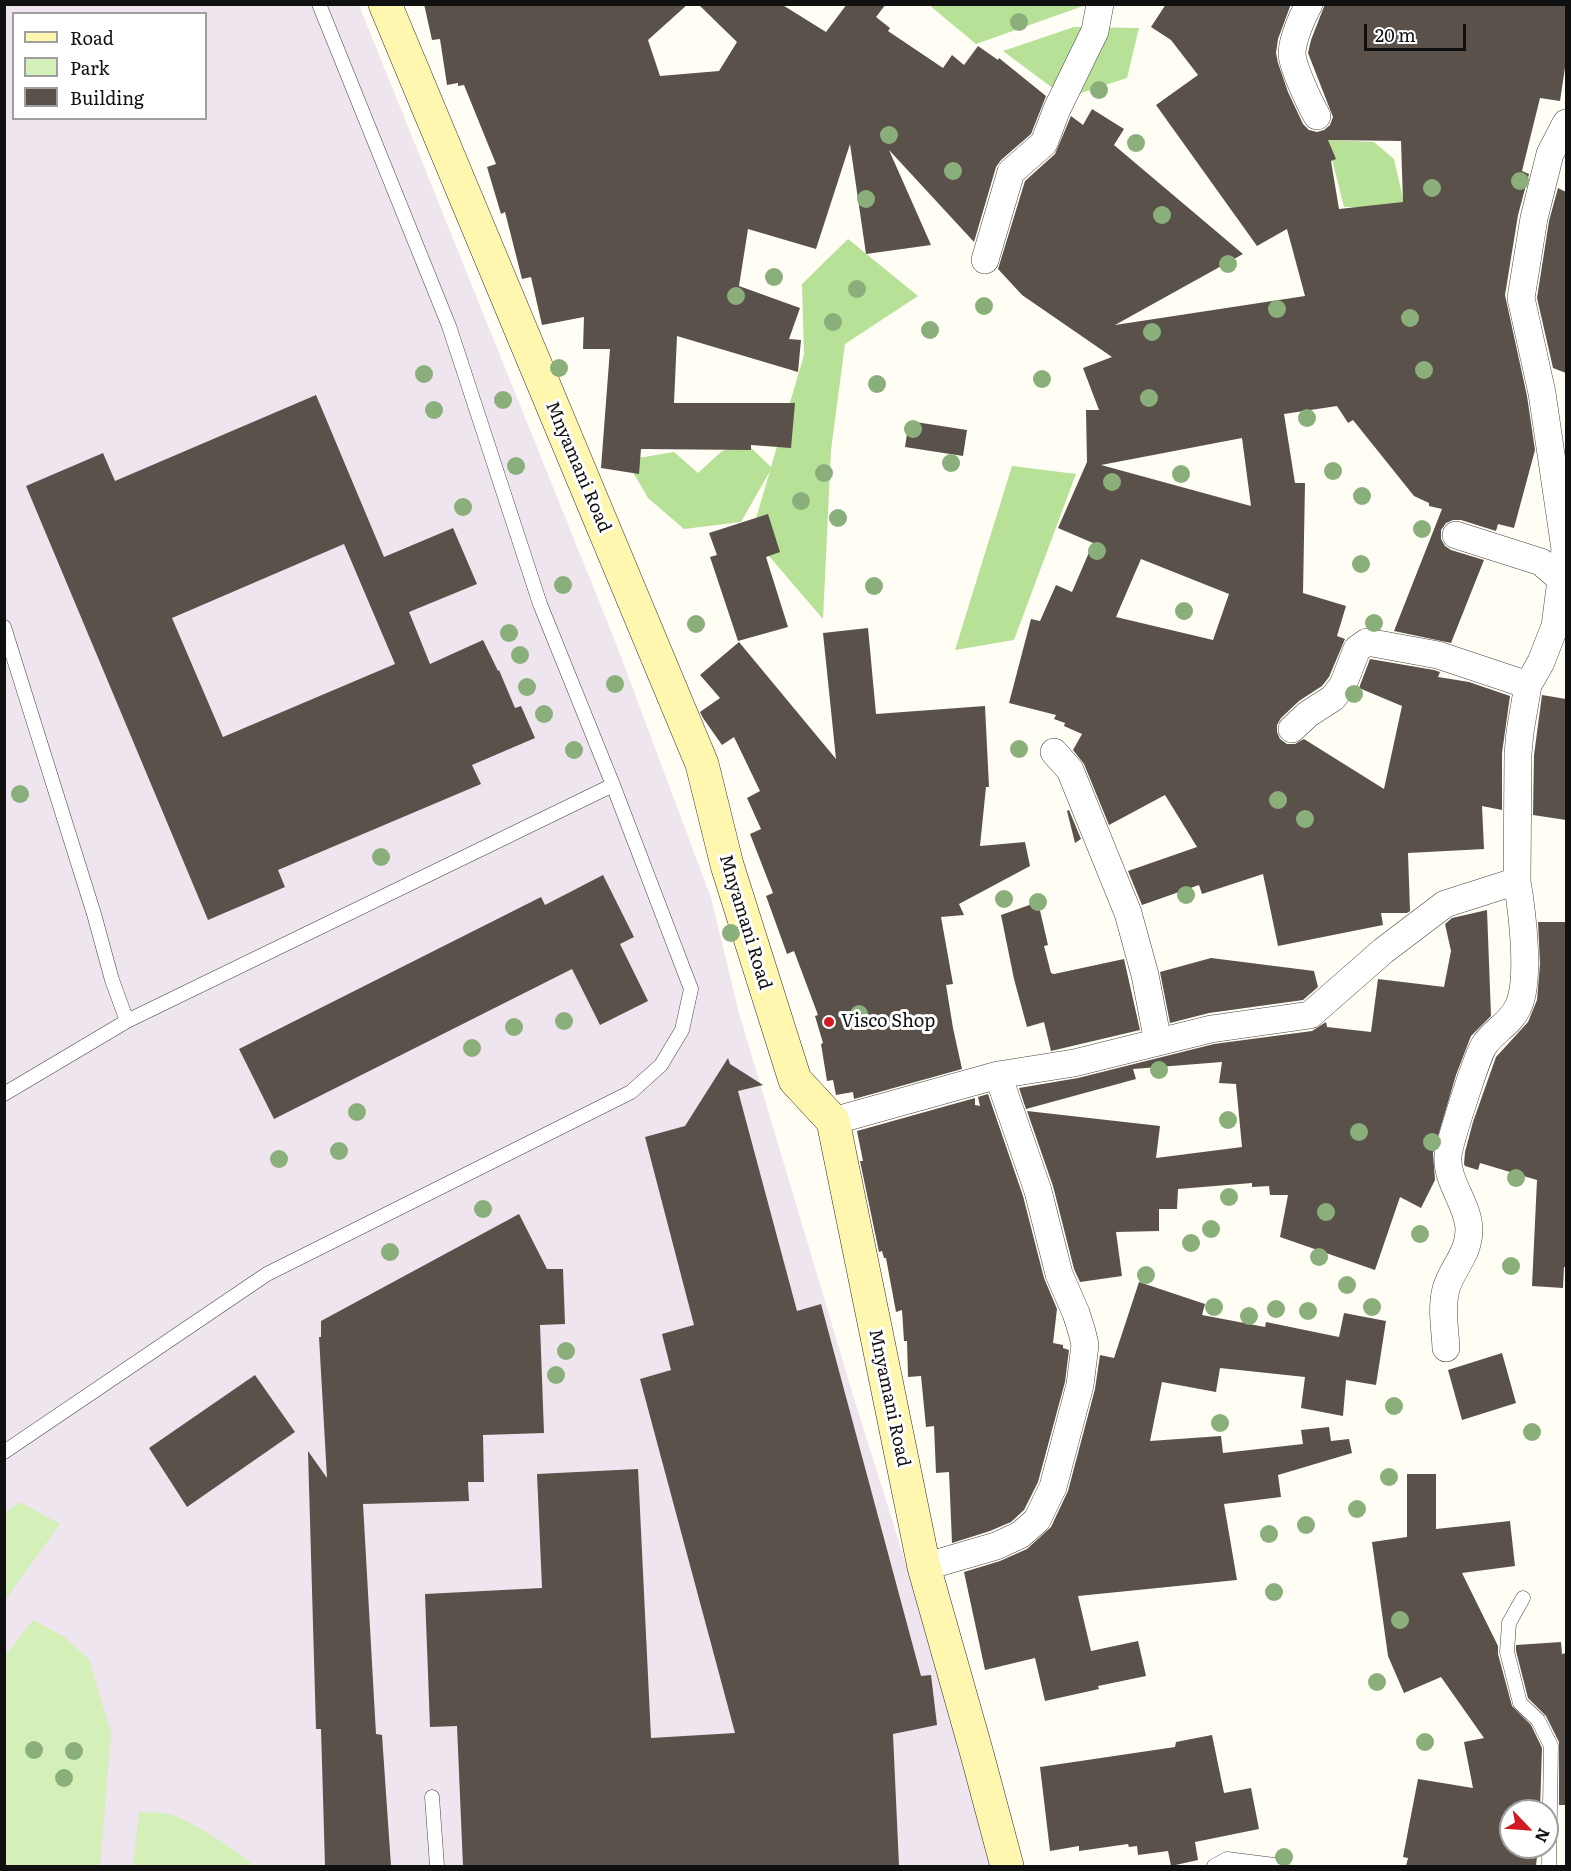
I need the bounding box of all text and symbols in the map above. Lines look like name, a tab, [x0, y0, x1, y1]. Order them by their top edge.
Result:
legend	[12, 12, 207, 120]
scale bar	[1367, 12, 1469, 50]
text: 20 m	[1375, 21, 1416, 48]
text: Road	[70, 24, 114, 51]
text: Park	[70, 54, 109, 81]
text: Building	[70, 84, 144, 111]
street label: Mnyamani Road	[541, 398, 615, 536]
street label: Mnyamani Road	[714, 852, 776, 992]
place label: Visco Shop	[841, 1011, 935, 1033]
marker: Visco Shop	[822, 1015, 836, 1029]
street label: Mnyamani Road	[864, 1327, 914, 1469]
north arrow	[1499, 1799, 1559, 1859]
text: N	[1530, 1825, 1557, 1847]

